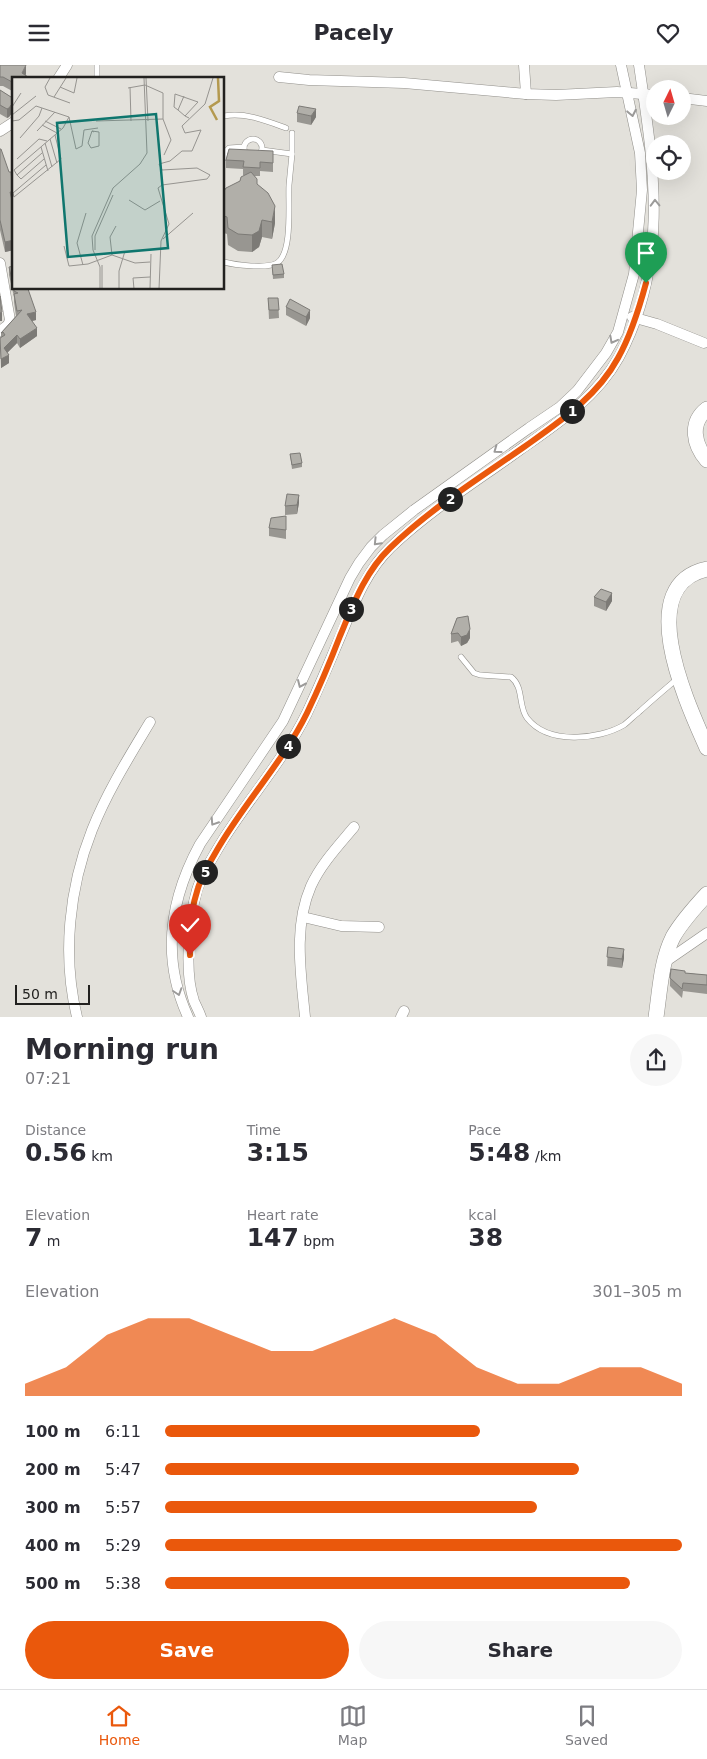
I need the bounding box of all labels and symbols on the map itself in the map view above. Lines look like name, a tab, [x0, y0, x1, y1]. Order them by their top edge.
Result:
inset map	[12, 77, 225, 290]
north arrow	[646, 80, 691, 125]
one-way arrow	[626, 108, 636, 117]
one-way arrow	[650, 199, 660, 207]
pin	[625, 232, 667, 283]
one-way arrow	[609, 335, 619, 344]
pin: 1	[560, 399, 584, 423]
one-way arrow	[494, 445, 503, 453]
pin: 2	[438, 487, 462, 511]
one-way arrow	[374, 536, 383, 545]
pin: 3	[338, 597, 364, 621]
one-way arrow	[296, 679, 307, 688]
pin: 4	[276, 733, 300, 759]
one-way arrow	[211, 816, 221, 825]
pin: 5	[192, 859, 218, 885]
pin	[169, 904, 211, 955]
scale bar	[15, 981, 90, 1005]
one-way arrow	[173, 987, 183, 995]

